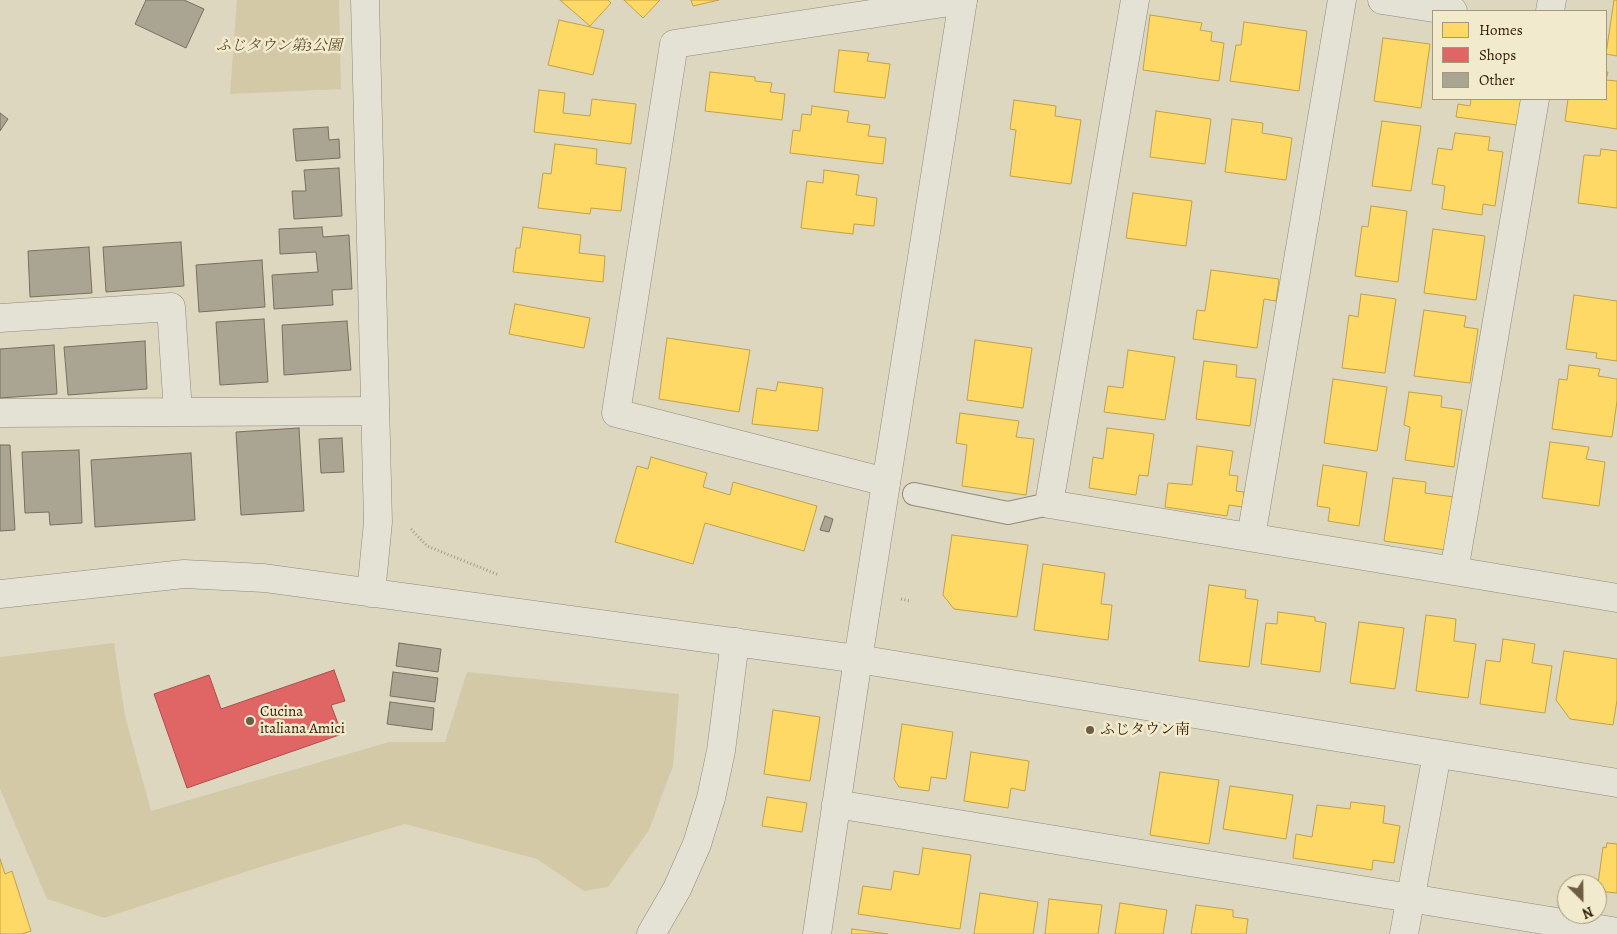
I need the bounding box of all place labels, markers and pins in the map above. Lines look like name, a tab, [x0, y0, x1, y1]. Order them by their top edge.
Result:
place label: Cucina italiana Amici	[260, 703, 345, 738]
marker: Cucina italiana Amici	[244, 715, 256, 727]
place label: ふじタウン南	[1100, 721, 1190, 739]
marker: ふじタウン南	[1084, 724, 1096, 736]

